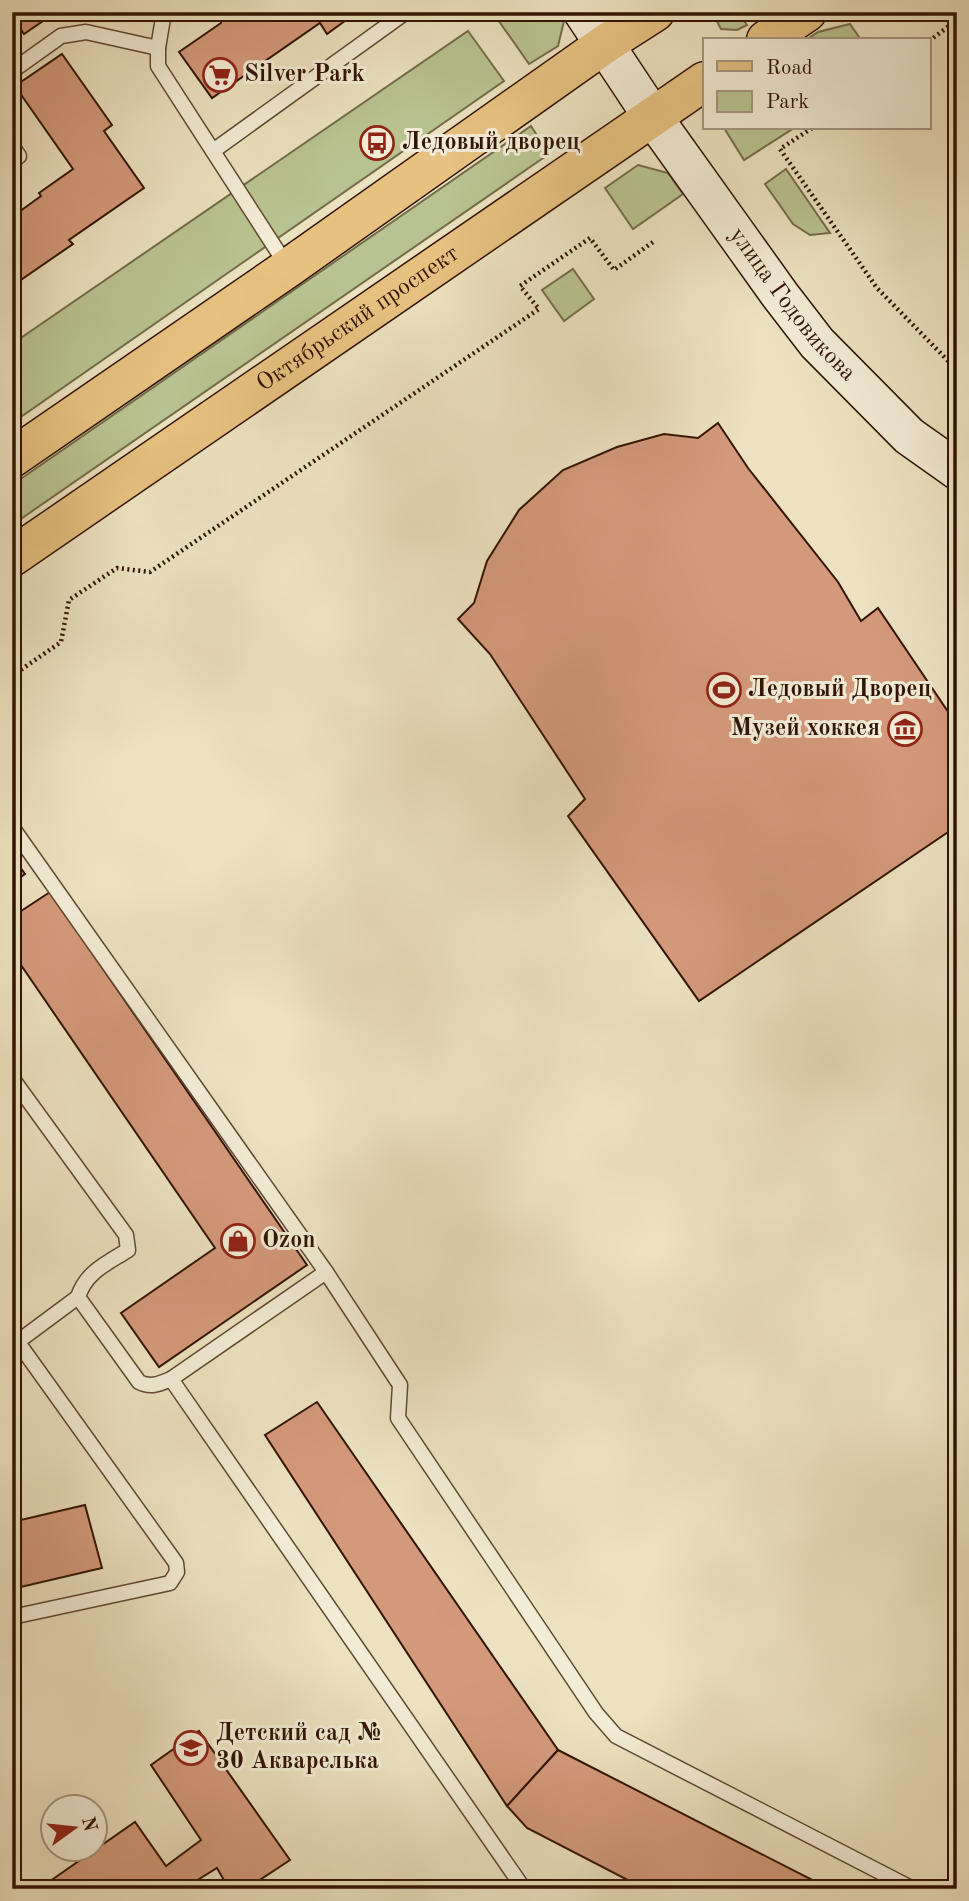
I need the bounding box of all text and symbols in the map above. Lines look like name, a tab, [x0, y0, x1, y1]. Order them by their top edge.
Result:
legend	[703, 38, 930, 130]
supermarket icon: Silver Park	[201, 56, 239, 94]
text: Road	[766, 58, 813, 79]
place label: Silver Park	[244, 63, 365, 87]
text: Park	[766, 92, 809, 113]
bus stop icon: Ледовый дворец	[358, 124, 396, 162]
place label: Ледовый дворец	[402, 131, 580, 155]
street label: улица Годовикова	[724, 224, 860, 386]
street label: Октябрьский проспект	[253, 242, 463, 397]
sports icon: Ледовый Дворец	[705, 671, 743, 709]
place label: Ледовый Дворец	[748, 678, 932, 702]
museum icon: Музей хоккея	[886, 710, 924, 748]
place label: Музей хоккея	[731, 717, 880, 741]
shop icon: Ozon	[219, 1222, 257, 1260]
place label: Ozon	[262, 1229, 316, 1253]
place label: Детский сад № 30 Акварелька	[216, 1722, 383, 1774]
school or university icon: Детский сад № 30 Акварелька	[172, 1729, 210, 1767]
north arrow	[38, 1792, 108, 1862]
text: N	[77, 1815, 99, 1834]

